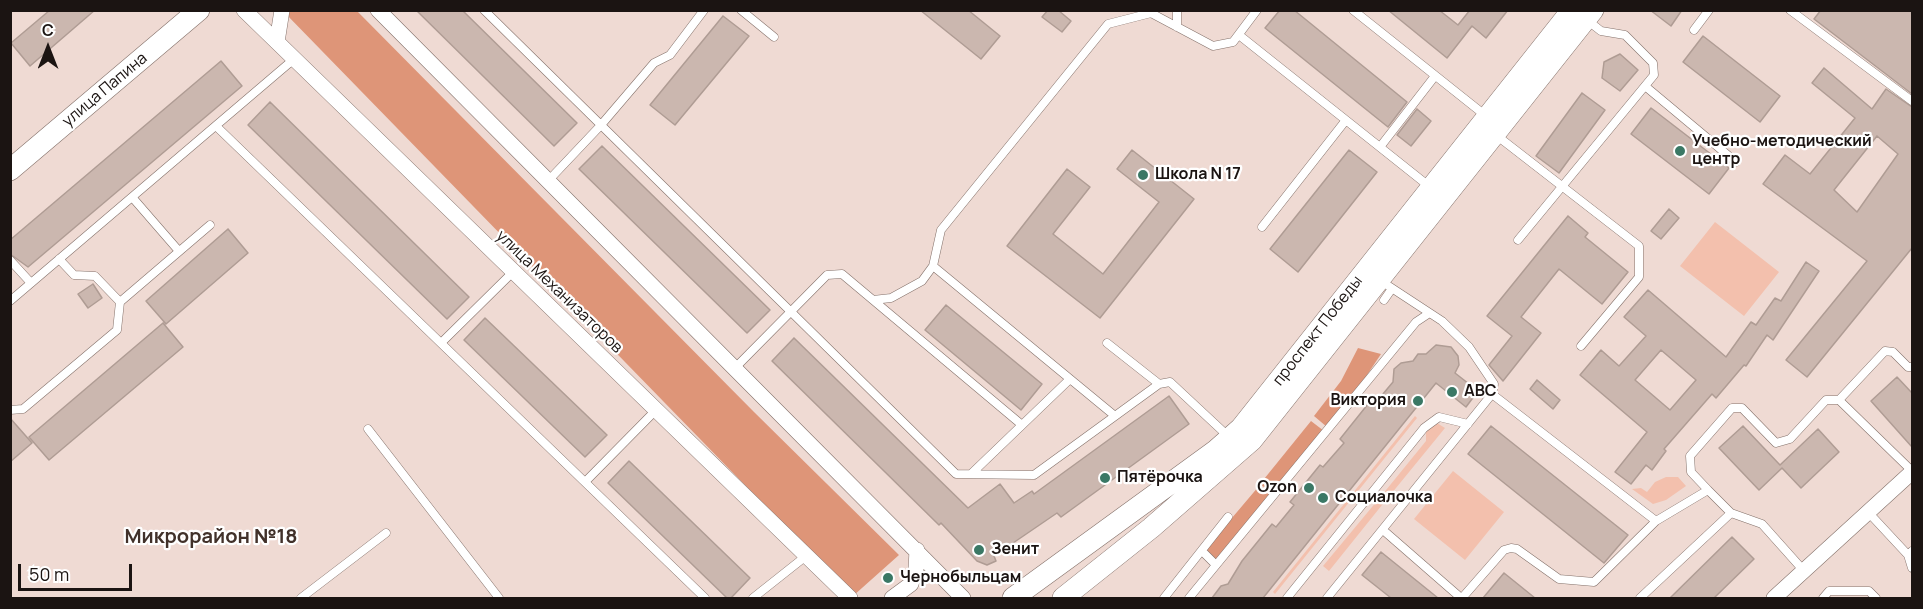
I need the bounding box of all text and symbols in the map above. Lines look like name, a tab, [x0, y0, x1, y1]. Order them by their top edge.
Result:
north arrow	[18, 18, 78, 78]
text: С	[42, 19, 54, 41]
street label: улица Папина	[59, 49, 151, 131]
place label: Учебно-методический центр	[1692, 132, 1872, 170]
marker: Учебно-методический центр	[1673, 144, 1687, 158]
place label: Школа N 17	[1155, 165, 1241, 185]
marker: Школа N 17	[1136, 168, 1150, 182]
street label: улица Механизаторов	[492, 227, 626, 357]
street label: проспект Победы	[1269, 272, 1367, 390]
place label: АВС	[1464, 382, 1497, 402]
marker: АВС	[1445, 385, 1459, 399]
place label: Виктория	[1330, 391, 1406, 411]
marker: Виктория	[1411, 394, 1425, 408]
place label: Пятёрочка	[1117, 468, 1203, 488]
marker: Пятёрочка	[1098, 471, 1112, 485]
place label: Ozon	[1257, 478, 1297, 498]
marker: Ozon	[1302, 481, 1316, 495]
place label: Социалочка	[1335, 488, 1433, 508]
marker: Социалочка	[1316, 491, 1330, 505]
district label: Микрорайон №18	[124, 525, 298, 549]
place label: Зенит	[991, 540, 1039, 560]
marker: Зенит	[972, 543, 986, 557]
scale bar	[21, 552, 135, 590]
text: 50 m	[29, 562, 69, 586]
place label: Чернобыльцам	[900, 568, 1021, 588]
marker: Чернобыльцам	[881, 571, 895, 585]

